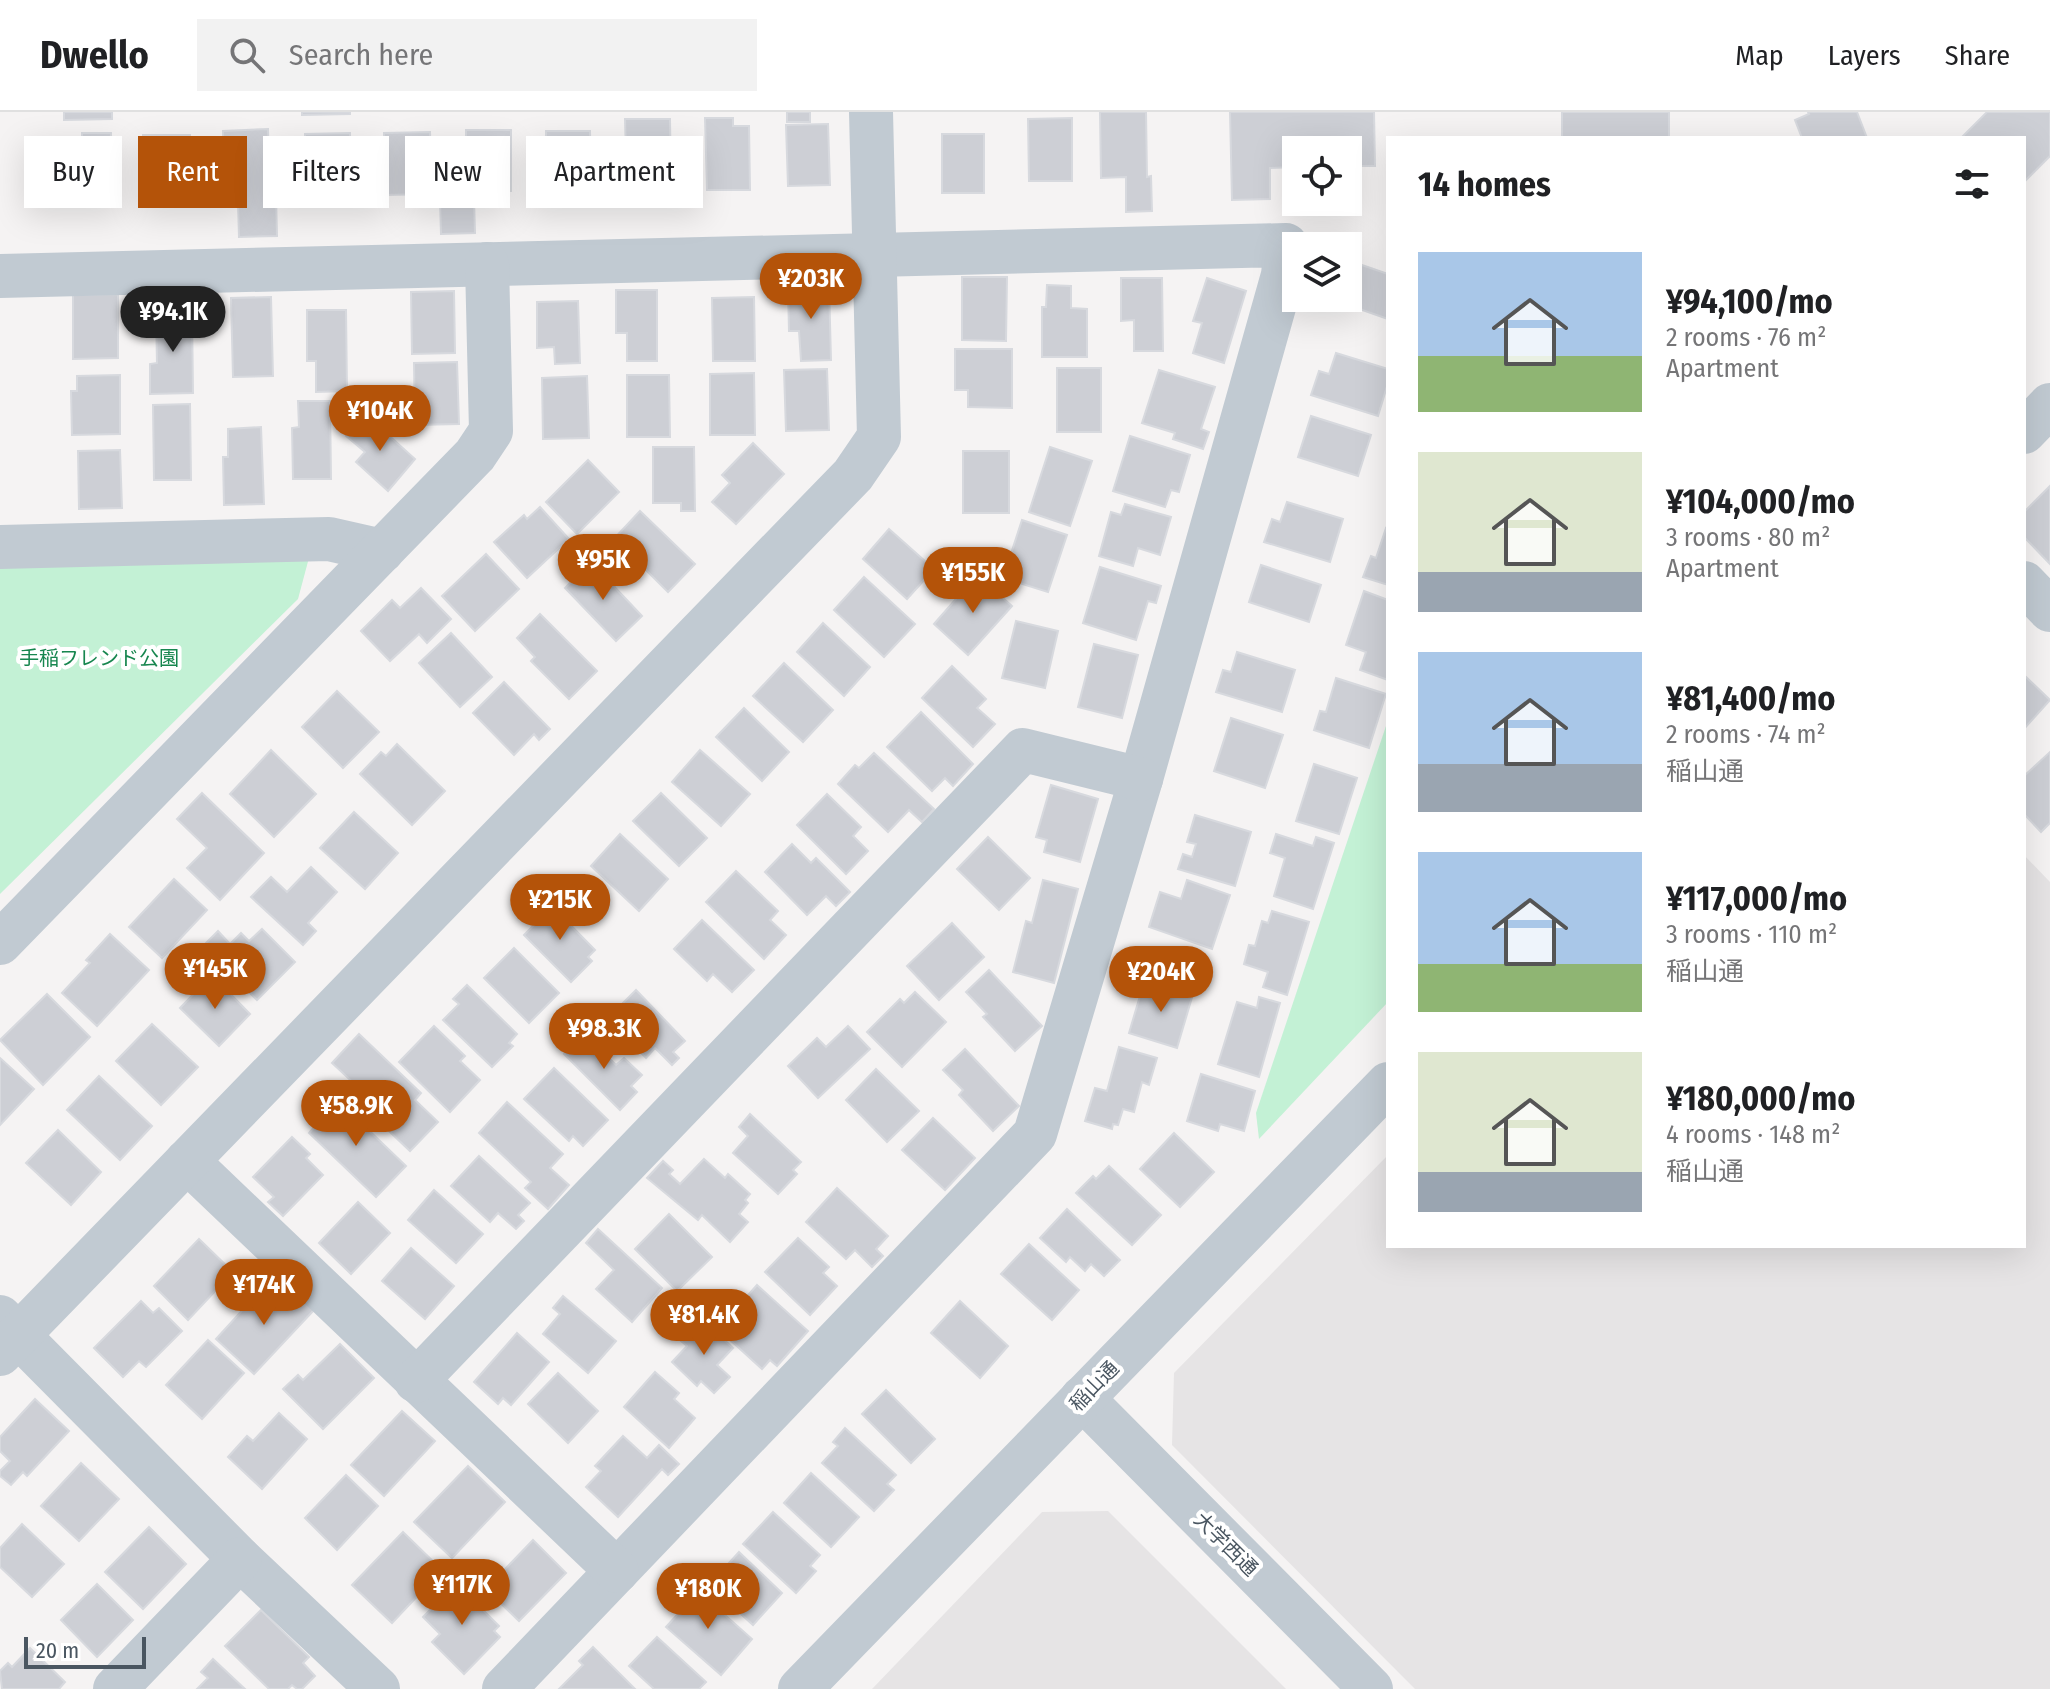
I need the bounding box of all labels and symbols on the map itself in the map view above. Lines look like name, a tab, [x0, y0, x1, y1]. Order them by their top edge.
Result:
pin: ¥203K	[755, 253, 867, 321]
pin: ¥94.1K	[108, 286, 238, 354]
pin: ¥104K	[324, 385, 436, 453]
pin: ¥95K	[556, 534, 650, 602]
pin: ¥155K	[917, 547, 1029, 615]
park label: 手稲フレンド公園	[19, 646, 179, 670]
pin: ¥215K	[504, 874, 616, 942]
pin: ¥145K	[159, 943, 271, 1011]
pin: ¥204K	[1105, 946, 1217, 1014]
pin: ¥98.3K	[539, 1003, 669, 1071]
pin: ¥58.9K	[291, 1080, 421, 1148]
pin: ¥174K	[208, 1259, 320, 1327]
pin: ¥81.4K	[639, 1289, 769, 1357]
street label: 稲山通	[1065, 1356, 1123, 1416]
street label: 大学西通	[1189, 1507, 1263, 1581]
pin: ¥117K	[406, 1559, 518, 1627]
pin: ¥180K	[652, 1563, 764, 1631]
scale bar	[24, 1633, 146, 1669]

